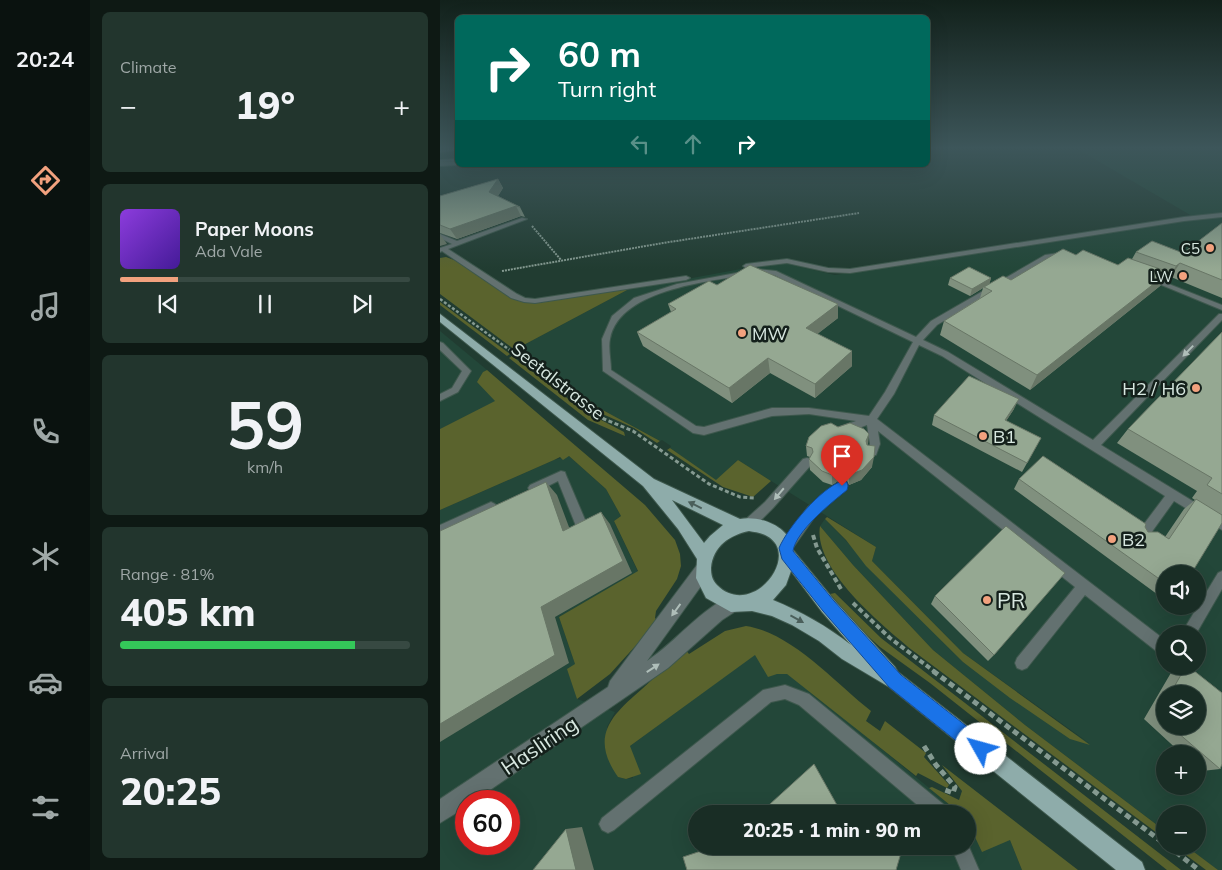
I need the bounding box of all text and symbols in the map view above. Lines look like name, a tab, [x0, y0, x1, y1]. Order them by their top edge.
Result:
text: 60 m	[558, 32, 641, 76]
icon: right	[475, 35, 540, 100]
text: 20:24	[16, 45, 74, 73]
text: Climate	[120, 57, 176, 77]
text: Turn right	[558, 75, 656, 103]
text: 19°	[235, 81, 295, 129]
text: −	[120, 88, 137, 123]
text: +	[393, 88, 410, 123]
icon: left	[626, 130, 654, 158]
icon: ahead	[679, 130, 707, 158]
icon: right	[732, 130, 760, 158]
icon: directions	[28, 163, 63, 198]
text: Paper Moons	[195, 217, 314, 241]
place label: C5	[1181, 239, 1200, 258]
text: Ada Vale	[195, 241, 262, 261]
marker: C5	[1204, 242, 1216, 254]
place label: LW	[1150, 267, 1173, 286]
marker: LW	[1177, 270, 1189, 282]
icon: music	[28, 289, 63, 324]
icon: previous	[154, 290, 182, 318]
icon: pause	[251, 290, 279, 318]
icon: next	[348, 290, 376, 318]
place label: MW	[752, 322, 787, 345]
marker: MW	[736, 327, 748, 339]
street label: Seetalstrasse	[507, 337, 609, 425]
one-way arrow	[1182, 344, 1194, 356]
place label: H2 / H6	[1122, 377, 1186, 400]
marker: H2 / H6	[1190, 382, 1202, 394]
text: 59	[226, 384, 304, 465]
icon: phone	[28, 414, 63, 449]
place label: B1	[993, 425, 1016, 448]
marker: B1	[977, 430, 989, 442]
pin	[821, 435, 863, 486]
icon: arrive	[828, 442, 856, 470]
text: km/h	[247, 457, 283, 477]
one-way arrow	[773, 487, 784, 500]
one-way arrow	[688, 501, 702, 509]
place label: B2	[1122, 528, 1145, 551]
marker: B2	[1106, 533, 1118, 545]
icon: climate	[28, 539, 63, 574]
text: Range · 81%	[120, 564, 215, 584]
map controls	[1156, 565, 1206, 855]
button: sound	[1156, 565, 1206, 615]
place label: PR	[997, 587, 1025, 613]
text: 405 km	[120, 588, 256, 636]
marker: PR	[981, 594, 993, 606]
one-way arrow	[671, 603, 681, 617]
one-way arrow	[789, 615, 804, 623]
button: search	[1156, 625, 1206, 675]
one-way arrow	[647, 663, 660, 672]
icon: car	[28, 665, 63, 700]
button: layers	[1156, 685, 1206, 735]
street label: Hasliring	[496, 710, 582, 780]
position arrow	[954, 722, 1006, 774]
text: Arrival	[120, 743, 169, 763]
button: +	[1156, 745, 1206, 795]
text: 20:25	[120, 767, 221, 815]
icon: filters	[28, 790, 63, 825]
speed limit sign: 60	[455, 790, 520, 855]
button: −	[1156, 805, 1206, 855]
text: 20:25 · 1 min · 90 m	[743, 818, 921, 842]

